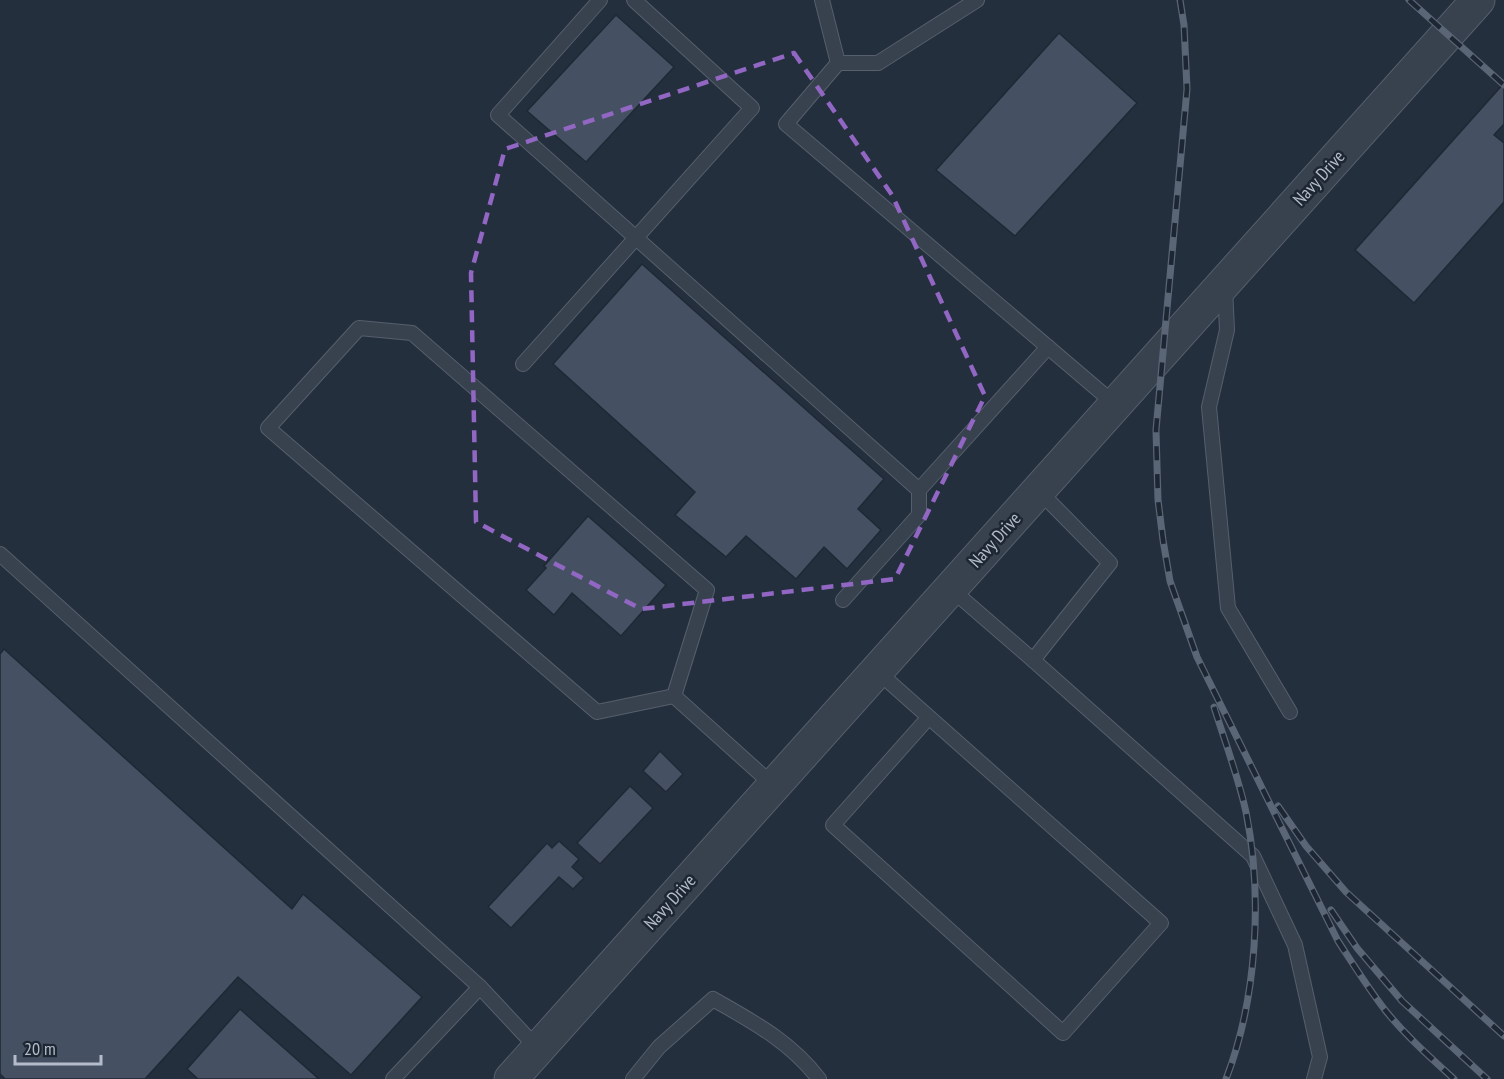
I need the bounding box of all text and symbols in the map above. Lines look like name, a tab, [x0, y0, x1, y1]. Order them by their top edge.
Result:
street label: Navy Drive	[1288, 145, 1350, 210]
street label: Navy Drive	[964, 507, 1026, 572]
street label: Navy Drive	[639, 869, 701, 934]
scale bar	[15, 1028, 100, 1066]
text: 20 m	[24, 1037, 56, 1060]

